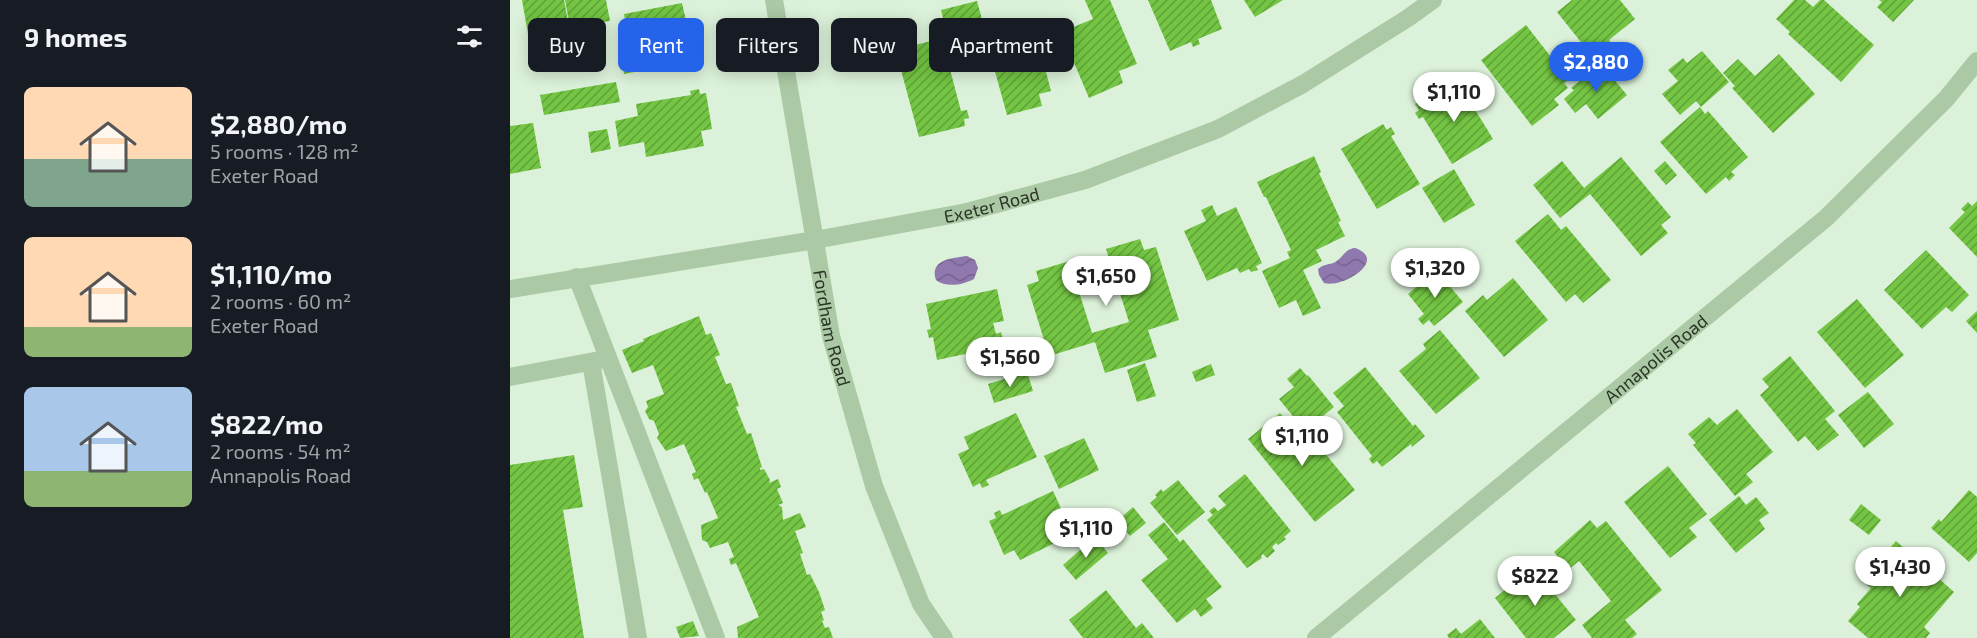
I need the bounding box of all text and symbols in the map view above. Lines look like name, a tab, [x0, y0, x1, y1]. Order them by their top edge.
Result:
chip: Buy	[528, 18, 606, 72]
chip: Rent	[618, 18, 704, 72]
chip: Filters	[716, 18, 819, 72]
chip: New	[831, 18, 917, 72]
chip: Apartment	[929, 18, 1074, 72]
icon: filters	[453, 20, 486, 53]
text: 9 homes	[24, 21, 127, 52]
pin: $2,880	[1547, 42, 1645, 93]
text: $2,880	[1563, 49, 1629, 73]
pin: $1,110	[1405, 72, 1503, 123]
text: $1,110	[1427, 79, 1481, 103]
text: $2,880/mo	[210, 108, 347, 139]
icon: home	[72, 111, 144, 183]
text: 5 rooms · 128 m²	[210, 139, 359, 163]
text: Exeter Road	[210, 163, 319, 187]
street label: Exeter Road	[942, 182, 1042, 227]
pin: $1,320	[1386, 248, 1484, 299]
text: $1,320	[1405, 255, 1465, 279]
pin: $1,650	[1057, 256, 1155, 307]
text: $1,110/mo	[210, 258, 332, 289]
icon: home	[72, 261, 144, 333]
text: $1,650	[1076, 263, 1136, 287]
street label: Fordham Road	[809, 268, 856, 389]
text: 2 rooms · 60 m²	[210, 289, 351, 313]
street label: Annapolis Road	[1600, 309, 1712, 407]
text: Exeter Road	[210, 313, 319, 337]
pin: $1,560	[961, 337, 1059, 388]
text: $1,560	[980, 344, 1040, 368]
text: $822/mo	[210, 408, 323, 439]
icon: home	[72, 411, 144, 483]
pin: $1,110	[1253, 416, 1351, 467]
text: $1,110	[1275, 423, 1329, 447]
text: 2 rooms · 54 m²	[210, 439, 351, 463]
text: Annapolis Road	[210, 463, 351, 487]
pin: $1,110	[1037, 508, 1135, 559]
text: $1,110	[1059, 515, 1113, 539]
pin: $1,430	[1851, 547, 1949, 598]
text: $1,430	[1869, 554, 1931, 578]
pin: $822	[1499, 556, 1571, 607]
text: $822	[1511, 563, 1559, 587]

